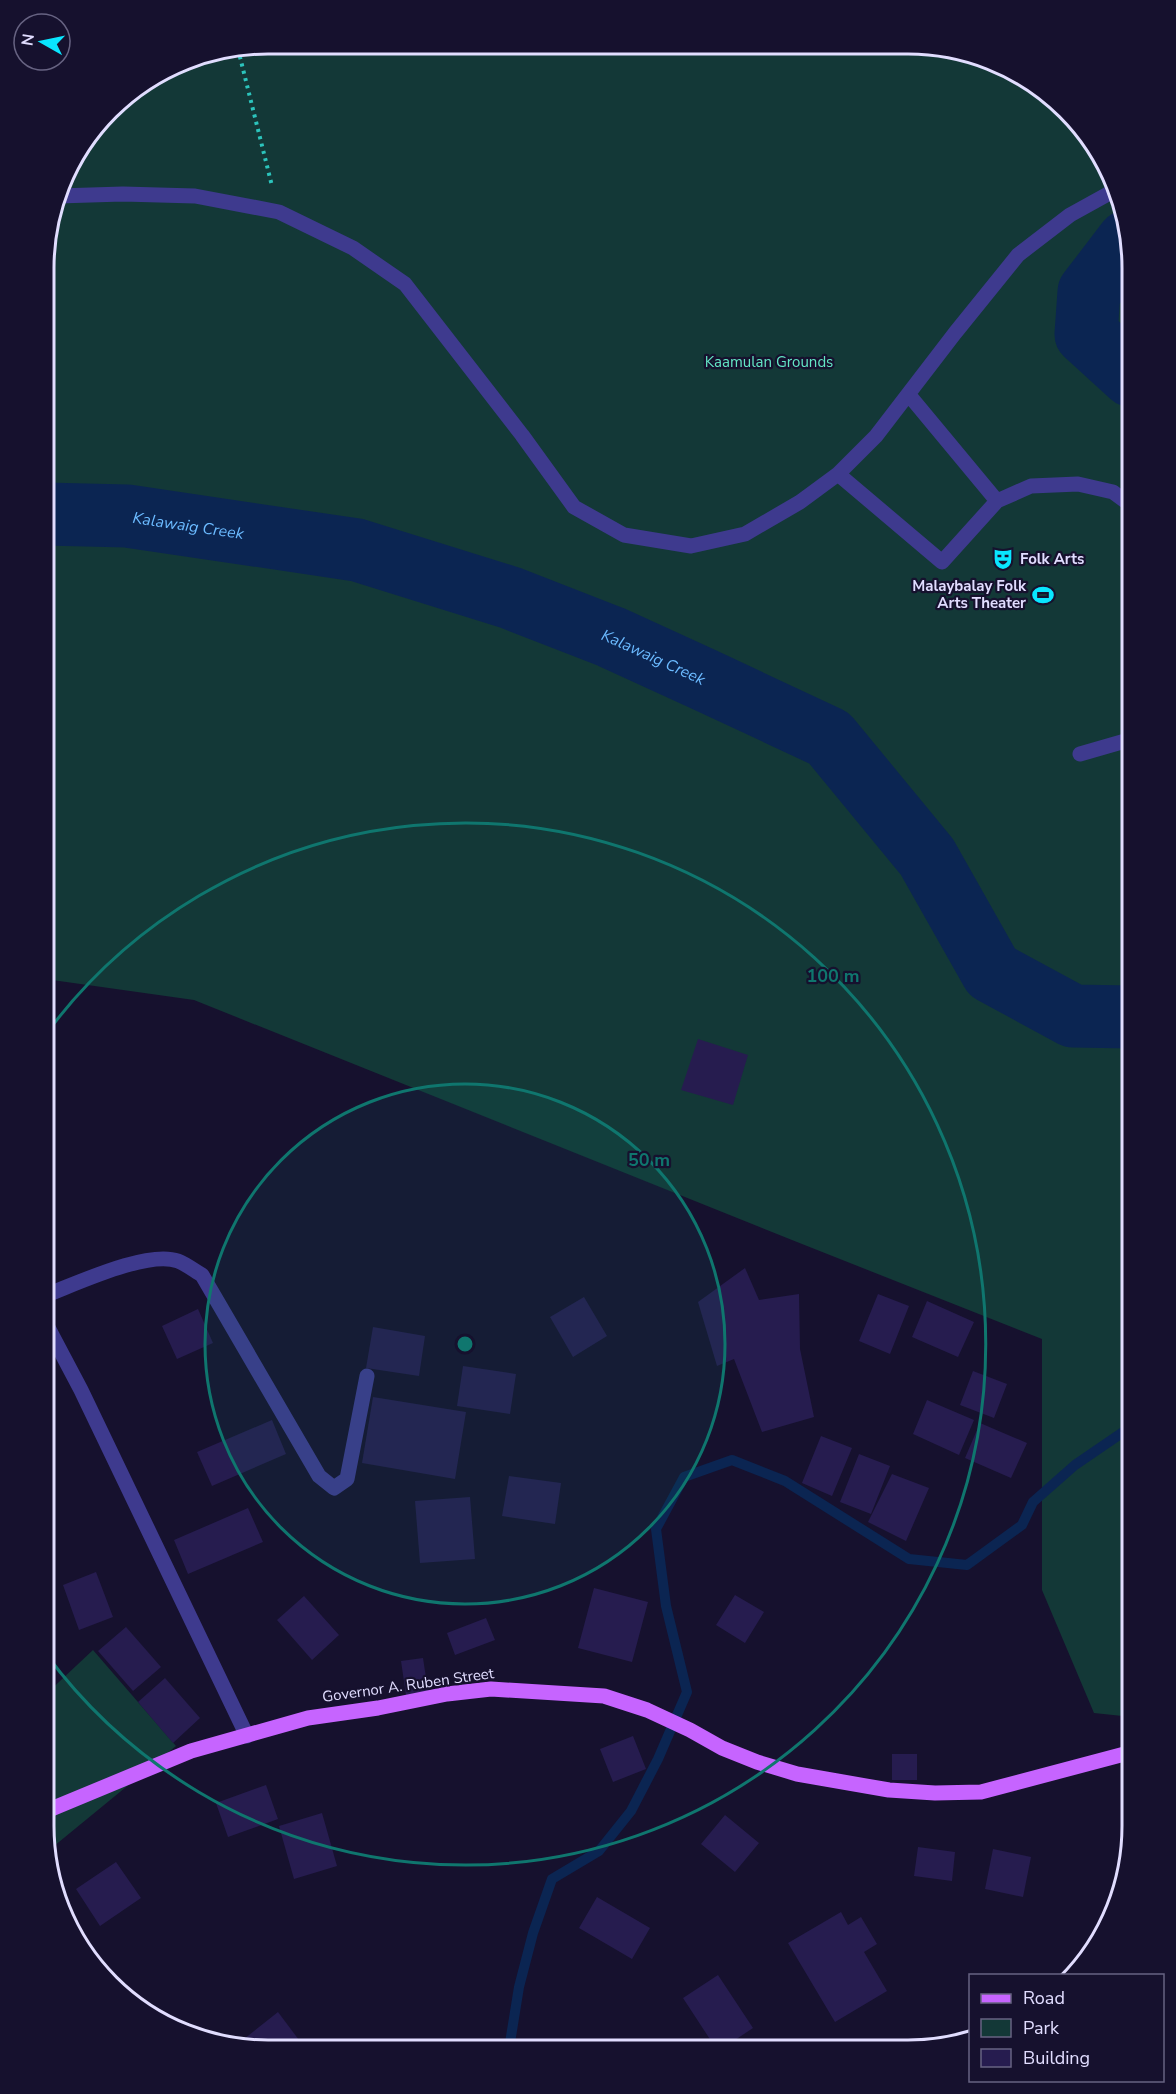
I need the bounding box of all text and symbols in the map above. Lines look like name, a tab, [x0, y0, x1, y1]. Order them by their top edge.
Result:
north arrow	[12, 12, 72, 72]
text: N	[16, 32, 40, 47]
park label: Kaamulan Grounds	[705, 352, 833, 372]
water label: Kalawaig Creek	[131, 507, 246, 545]
theatre icon: Folk Arts	[991, 547, 1015, 571]
place label: Folk Arts	[1020, 549, 1084, 569]
place label: Malaybalay Folk Arts Theater	[912, 576, 1027, 613]
sports icon: Malaybalay Folk Arts Theater	[1031, 583, 1055, 607]
water label: Kalawaig Creek	[598, 624, 710, 691]
text: 100 m	[806, 964, 860, 988]
text: 50 m	[628, 1148, 670, 1172]
centre of rings	[455, 1334, 475, 1354]
street label: Governor A. Ruben Street	[321, 1663, 496, 1707]
legend	[969, 1974, 1164, 2082]
text: Road	[1023, 1986, 1065, 2010]
text: Park	[1023, 2016, 1060, 2040]
text: Building	[1023, 2046, 1090, 2070]

